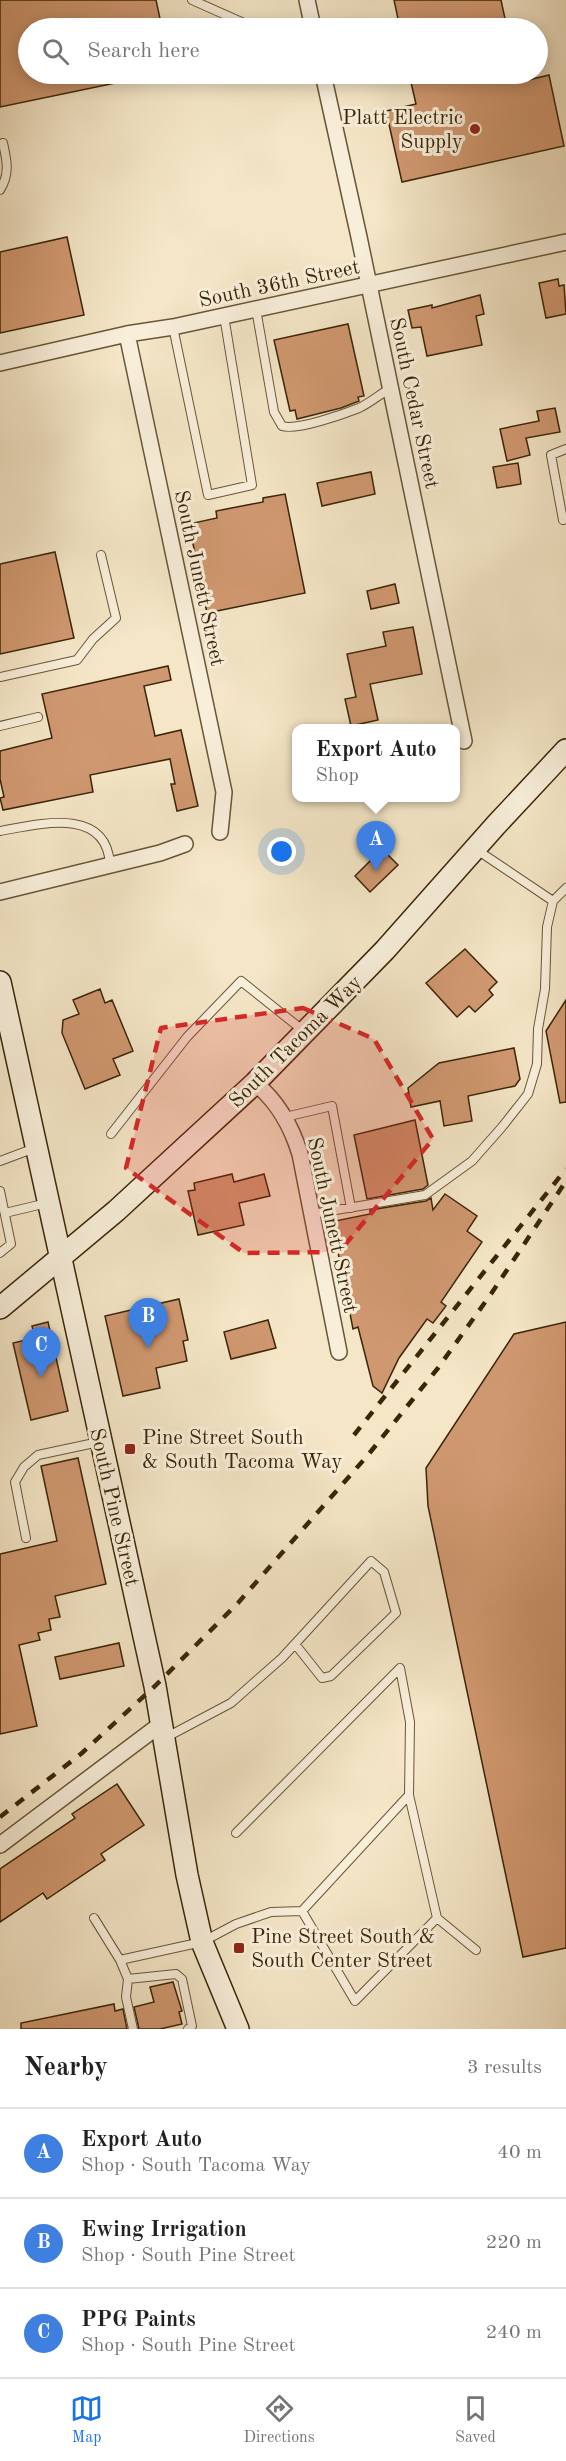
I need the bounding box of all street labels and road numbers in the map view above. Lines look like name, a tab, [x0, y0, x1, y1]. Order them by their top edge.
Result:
street label: South 36th Street	[197, 257, 362, 312]
street label: South Cedar Street	[385, 316, 442, 491]
street label: South Junett Street	[170, 489, 227, 668]
street label: South Tacoma Way	[226, 972, 366, 1112]
street label: South Junett Street	[303, 1136, 360, 1315]
street label: South Pine Street	[85, 1426, 142, 1589]

